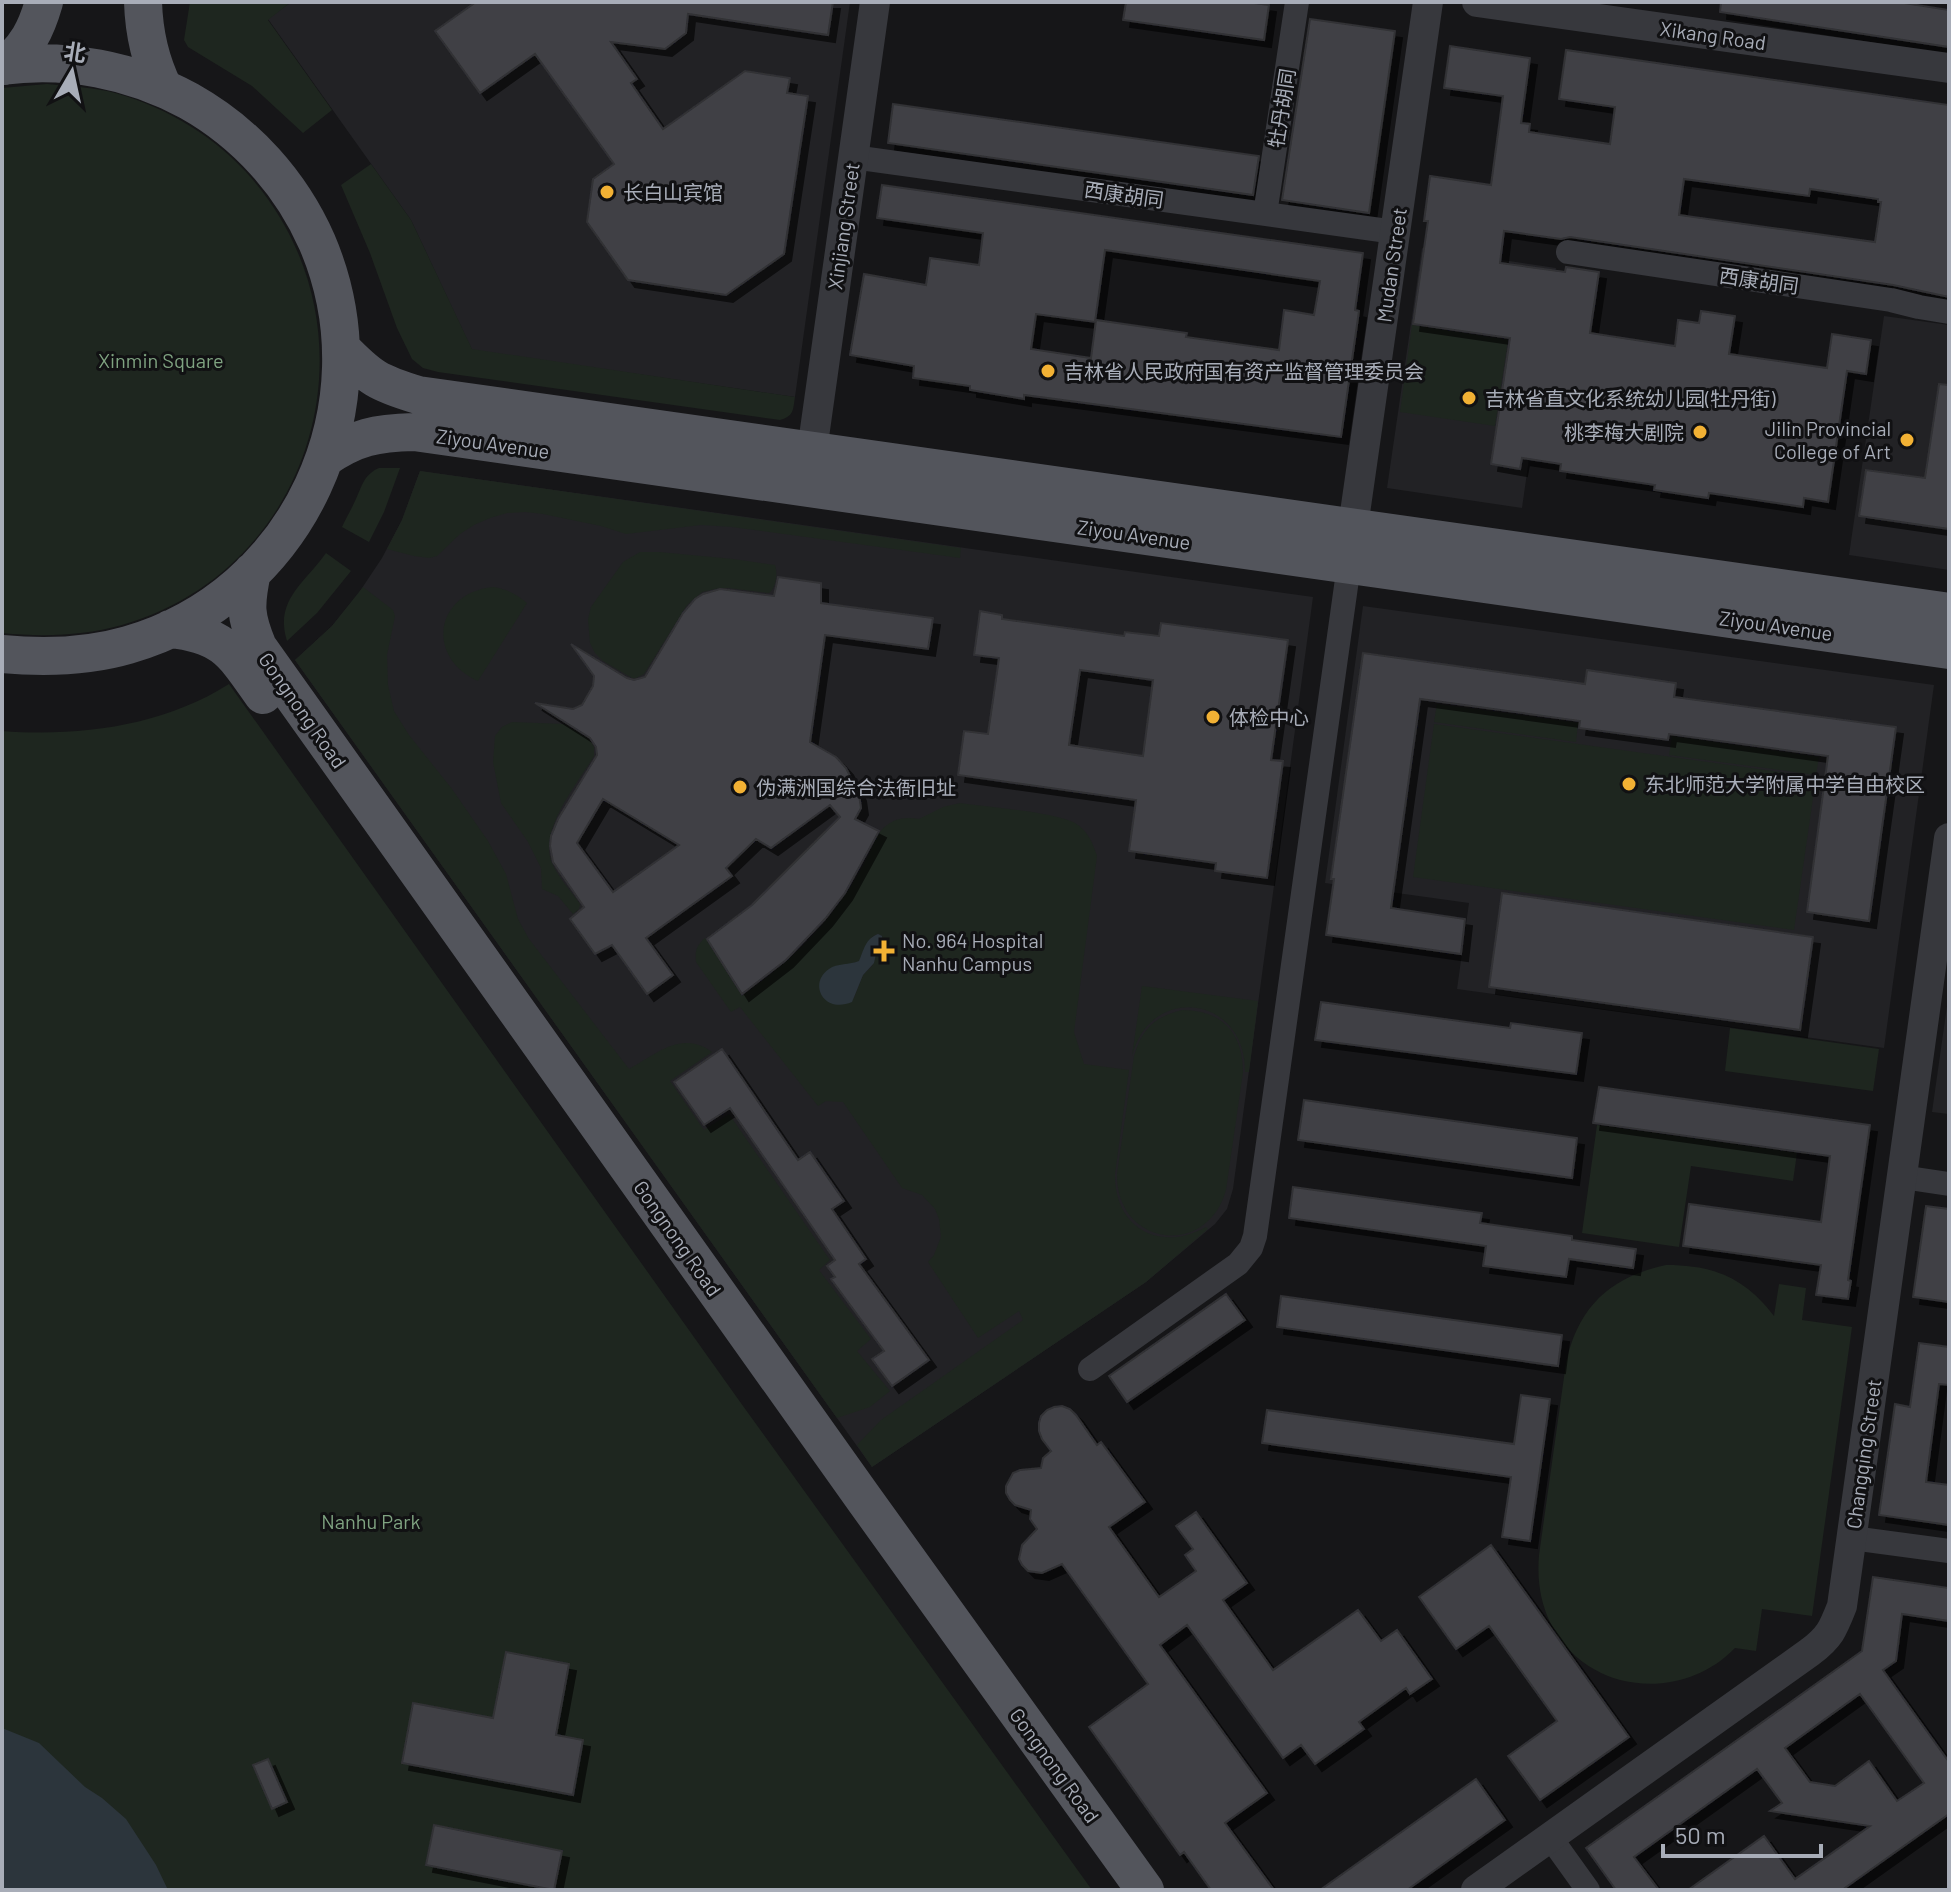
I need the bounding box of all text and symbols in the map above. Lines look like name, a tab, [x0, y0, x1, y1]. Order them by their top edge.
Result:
street label: Xikang Road	[1659, 16, 1767, 54]
north arrow	[32, 32, 112, 112]
text: 北	[62, 37, 88, 66]
street label: 牡丹胡同	[1263, 67, 1299, 149]
street label: Xinjiang Street	[822, 161, 864, 291]
street label: 西康胡同	[1083, 177, 1165, 211]
place label: 长白山宾馆	[623, 180, 723, 204]
marker: 长白山宾馆	[598, 183, 616, 201]
street label: Mudan Street	[1371, 206, 1411, 324]
street label: 西康胡同	[1718, 263, 1800, 297]
park label: Xinmin Square	[98, 348, 224, 372]
place label: 吉林省人民政府国有资产监督管理委员会	[1064, 359, 1424, 383]
marker: 吉林省人民政府国有资产监督管理委员会	[1039, 362, 1057, 380]
place label: 吉林省直文化系统幼儿园(牡丹街)	[1485, 386, 1776, 410]
marker: 吉林省直文化系统幼儿园(牡丹街)	[1460, 389, 1478, 407]
place label: Jilin Provincial College of Art	[1765, 416, 1891, 463]
place label: 桃李梅大剧院	[1564, 420, 1684, 444]
street label: Ziyou Avenue	[435, 423, 551, 463]
marker: 桃李梅大剧院	[1691, 423, 1709, 441]
marker: Jilin Provincial College of Art	[1898, 431, 1916, 449]
street label: Ziyou Avenue	[1076, 514, 1192, 554]
street label: Ziyou Avenue	[1718, 605, 1834, 645]
street label: Gongnong Road	[254, 647, 352, 773]
place label: 体检中心	[1229, 705, 1309, 729]
marker: 体检中心	[1204, 708, 1222, 726]
place label: 东北师范大学附属中学自由校区	[1645, 772, 1925, 796]
place label: 伪满洲国综合法衙旧址	[756, 775, 956, 799]
marker: 东北师范大学附属中学自由校区	[1620, 775, 1638, 793]
marker: 伪满洲国综合法衙旧址	[731, 778, 749, 796]
place label: No. 964 Hospital Nanhu Campus	[902, 928, 1043, 975]
marker: No. 964 Hospital Nanhu Campus	[873, 940, 895, 962]
street label: Gongnong Road	[629, 1175, 727, 1301]
street label: Changqing Street	[1841, 1378, 1885, 1530]
park label: Nanhu Park	[321, 1509, 421, 1533]
street label: Gongnong Road	[1005, 1703, 1105, 1827]
scale bar	[1663, 1808, 1821, 1858]
text: 50 m	[1675, 1820, 1726, 1849]

